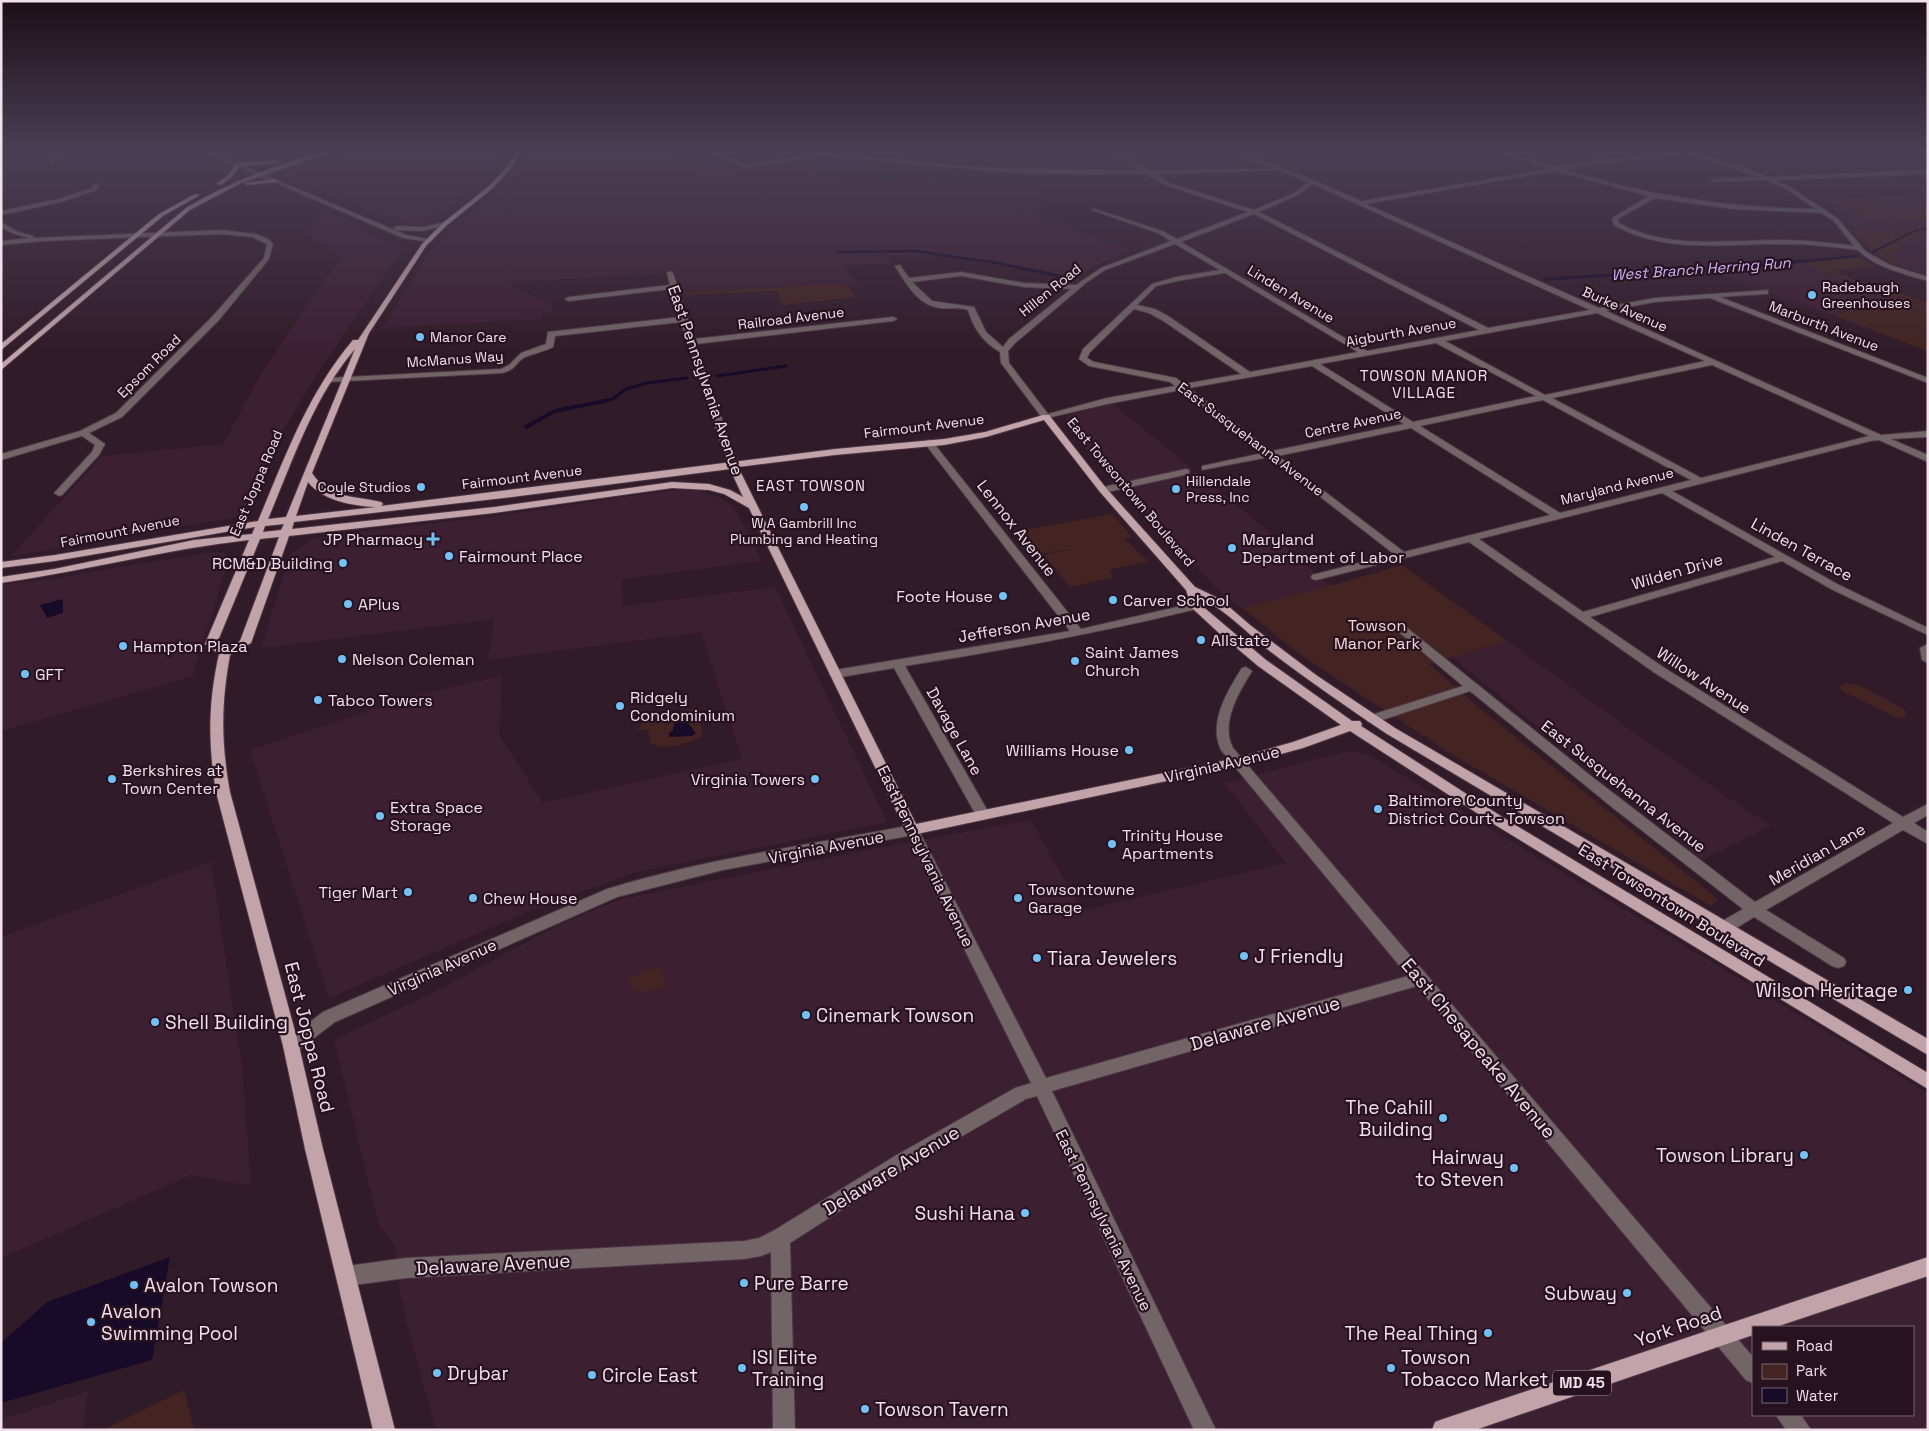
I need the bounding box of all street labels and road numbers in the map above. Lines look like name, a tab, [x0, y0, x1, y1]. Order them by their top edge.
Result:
street label: Hillen Road	[1015, 260, 1085, 320]
street label: Linden Avenue	[1244, 261, 1338, 327]
street label: East Pennsylvania Avenue	[663, 282, 748, 478]
street label: Burke Avenue	[1580, 282, 1670, 336]
street label: Marburth Avenue	[1767, 297, 1881, 355]
street label: Railroad Avenue	[737, 303, 845, 333]
street label: Aigburth Avenue	[1344, 313, 1458, 351]
street label: Epsom Road	[113, 330, 185, 402]
street label: McManus Way	[406, 347, 504, 371]
street label: East Susquehanna Avenue	[1174, 378, 1328, 500]
street label: Centre Avenue	[1303, 404, 1403, 442]
street label: Fairmount Avenue	[863, 410, 985, 442]
street label: East Towsontown Boulevard	[1063, 414, 1199, 570]
street label: East Joppa Road	[225, 427, 287, 539]
street label: Fairmount Avenue	[461, 461, 583, 493]
street label: Maryland Avenue	[1559, 463, 1675, 509]
street label: Lennox Avenue	[972, 476, 1061, 581]
street label: Fairmount Avenue	[59, 511, 181, 551]
street label: Linden Terrace	[1747, 513, 1856, 586]
street label: Wilden Drive	[1629, 548, 1725, 595]
street label: Jefferson Avenue	[956, 604, 1092, 647]
street label: Willow Avenue	[1652, 642, 1755, 719]
street label: Davage Lane	[922, 683, 987, 779]
street label: East Susquehanna Avenue	[1537, 715, 1710, 857]
street label: Virginia Avenue	[1163, 741, 1282, 788]
street label: East Pennsylvania Avenue	[872, 762, 979, 950]
street label: Meridian Lane	[1765, 818, 1869, 890]
street label: Virginia Avenue	[767, 826, 886, 869]
street label: East Towsontown Boulevard	[1575, 839, 1769, 972]
street label: Virginia Avenue	[384, 934, 500, 1001]
street label: East Chesapeake Avenue	[1396, 953, 1561, 1144]
street label: East Joppa Road	[279, 959, 340, 1115]
street label: Delaware Avenue	[1187, 990, 1343, 1057]
street label: Delaware Avenue	[818, 1120, 964, 1221]
street label: East Pennsylvania Avenue	[1050, 1126, 1157, 1314]
street label: Delaware Avenue	[415, 1248, 571, 1281]
street label: York Road	[1631, 1300, 1725, 1353]
road number: MD 45	[1553, 1370, 1611, 1396]

